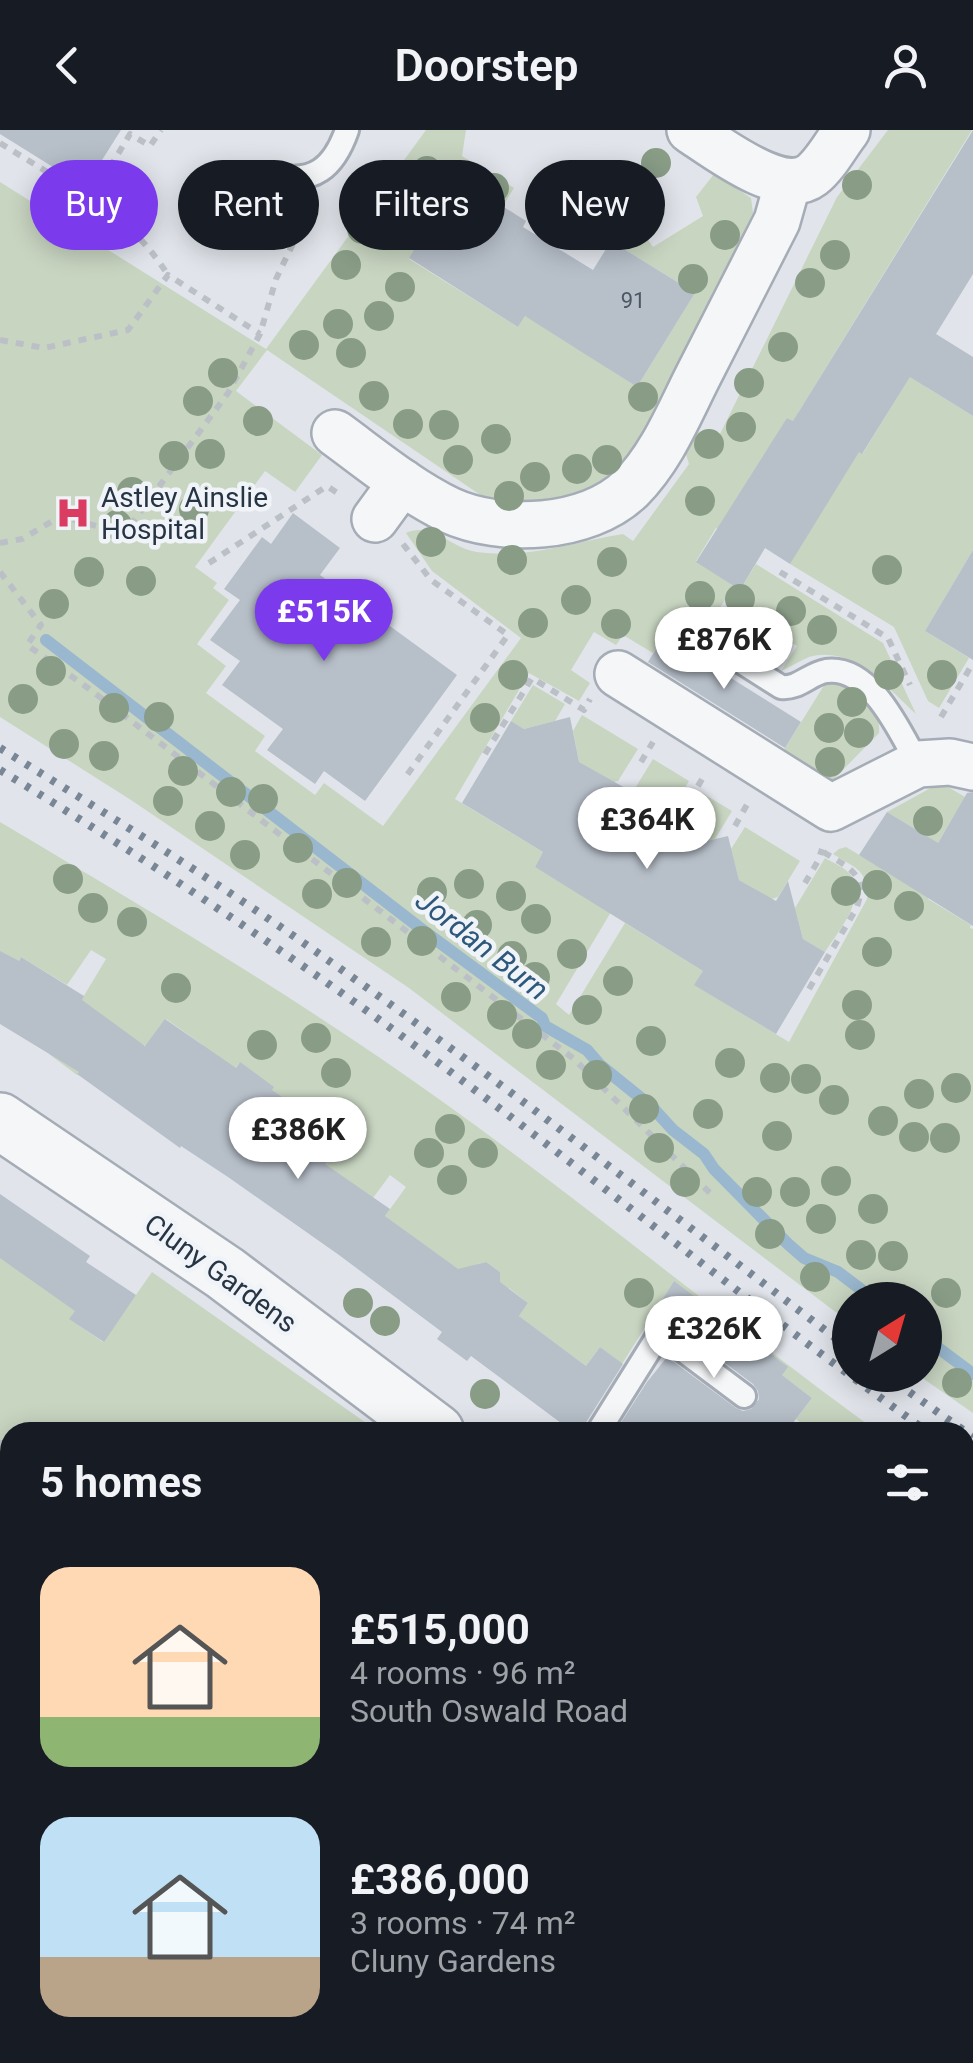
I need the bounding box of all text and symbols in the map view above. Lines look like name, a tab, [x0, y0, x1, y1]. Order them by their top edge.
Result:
icon: back	[40, 38, 95, 93]
icon: person	[878, 38, 933, 93]
text: Doorstep	[394, 39, 579, 92]
chip: Buy	[30, 160, 158, 250]
chip: Rent	[178, 160, 319, 250]
chip: Filters	[339, 160, 505, 250]
chip: New	[525, 160, 665, 250]
house number: 91	[621, 288, 645, 313]
place label: Astley Ainslie Hospital	[101, 481, 268, 546]
hospital icon: Astley Ainslie Hospital	[54, 494, 92, 532]
pin: £515K	[254, 579, 394, 664]
text: £515K	[277, 592, 371, 630]
pin: £876K	[654, 607, 794, 692]
text: £876K	[677, 620, 771, 658]
pin: £364K	[577, 787, 717, 872]
text: £364K	[600, 800, 694, 838]
water label: Jordan Burn	[409, 882, 555, 1007]
pin: £386K	[228, 1097, 368, 1182]
text: £386K	[251, 1110, 345, 1148]
street label: Cluny Gardens	[138, 1207, 303, 1340]
north arrow	[832, 1282, 942, 1392]
map controls	[832, 1282, 942, 1392]
pin: £326K	[644, 1296, 784, 1381]
text: £326K	[667, 1309, 761, 1347]
icon: filters	[880, 1455, 935, 1510]
text: 5 homes	[40, 1458, 202, 1507]
text: £515,000	[350, 1605, 530, 1654]
icon: home	[120, 1607, 240, 1727]
text: 4 rooms · 96 m²	[350, 1654, 575, 1692]
text: South Oswald Road	[350, 1692, 628, 1730]
text: £386,000	[350, 1855, 530, 1904]
icon: home	[120, 1857, 240, 1977]
text: 3 rooms · 74 m²	[350, 1904, 575, 1942]
text: Cluny Gardens	[350, 1942, 556, 1980]

